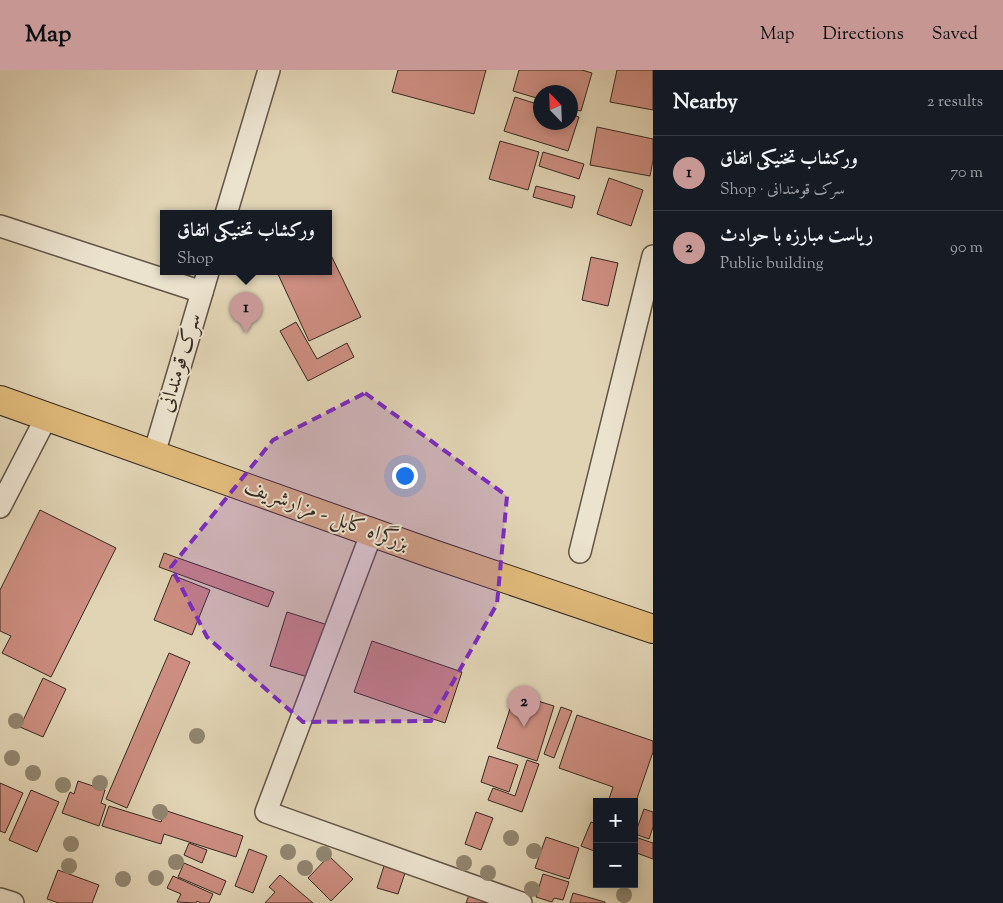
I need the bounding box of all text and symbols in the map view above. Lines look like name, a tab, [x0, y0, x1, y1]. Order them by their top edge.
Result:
text: Map	[25, 18, 71, 52]
text: Map	[760, 22, 795, 48]
text: Directions	[823, 22, 904, 48]
text: Saved	[932, 22, 978, 48]
north arrow	[533, 85, 578, 130]
text: Nearby	[673, 88, 738, 118]
text: 2 results	[927, 91, 983, 114]
text: ورکشاب تخنیکی اتفاق	[720, 146, 858, 173]
text: 1	[686, 162, 692, 185]
text: 70 m	[950, 162, 983, 185]
text: Shop · سرک قومندانی	[720, 179, 845, 202]
popup	[160, 210, 332, 275]
text: ورکشاب تخنیکی اتفاق	[177, 218, 315, 245]
text: ریاست مبارزه با حوادث	[720, 223, 873, 250]
text: 2	[685, 237, 693, 260]
text: 90 m	[950, 237, 983, 260]
text: Shop	[177, 248, 213, 271]
text: Public building	[720, 253, 824, 276]
pin: 1	[230, 292, 262, 333]
street label: سرک قومندانی	[152, 310, 210, 416]
your location	[392, 463, 418, 489]
street label: بزرگراه کابل - مزارشریف	[240, 471, 413, 560]
pin: 2	[508, 686, 540, 727]
map controls	[593, 798, 638, 888]
button: +	[593, 798, 638, 843]
button: −	[593, 843, 638, 888]

